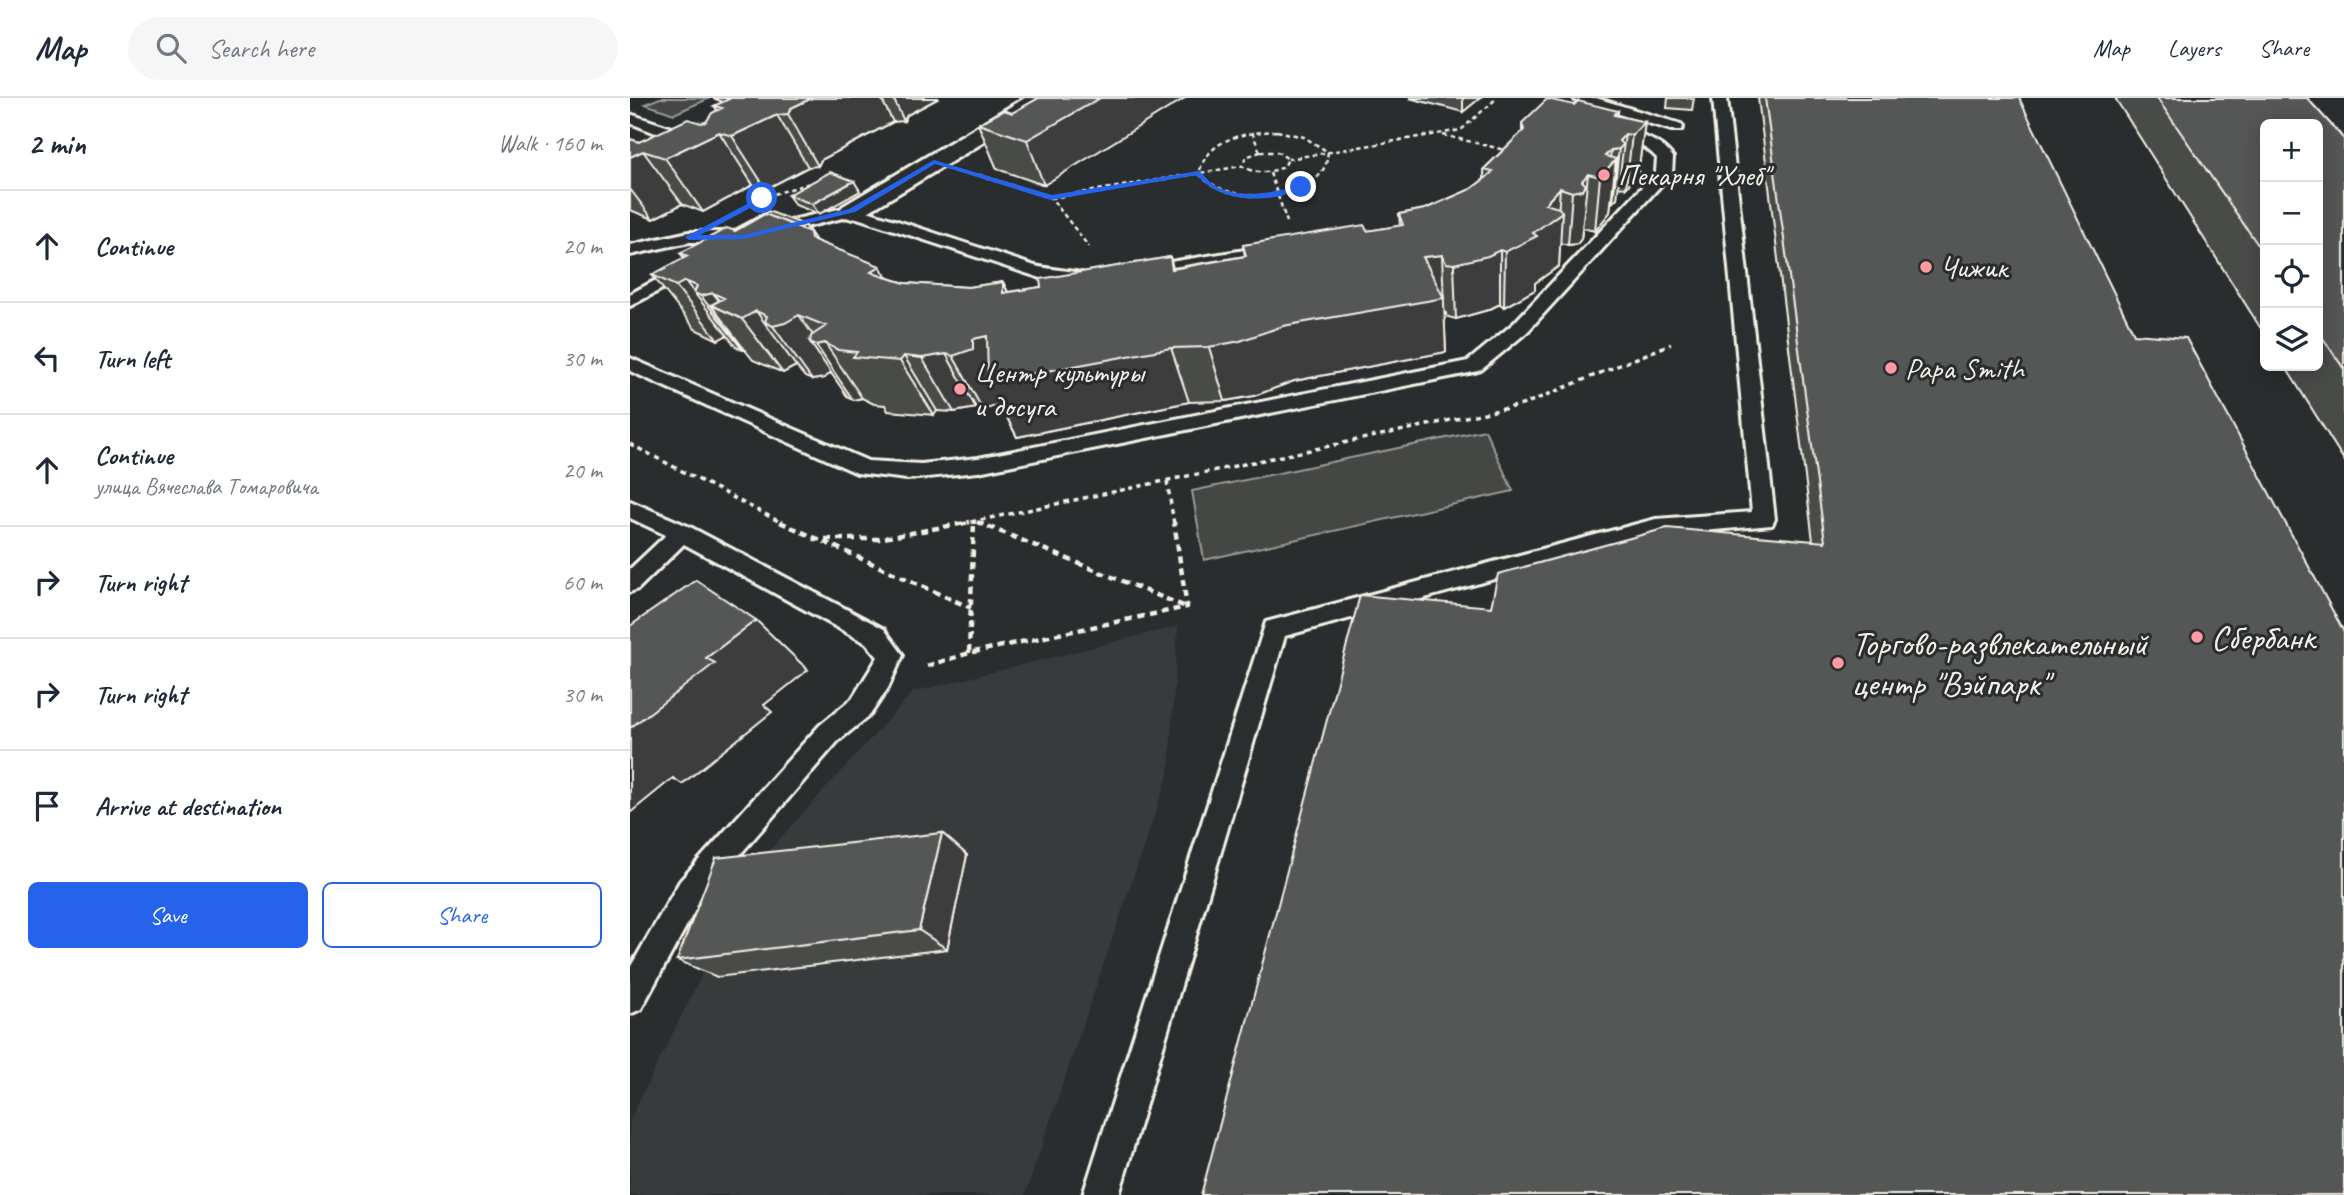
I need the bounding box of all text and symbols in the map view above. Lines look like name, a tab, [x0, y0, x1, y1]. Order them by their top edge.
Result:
search box	[128, 17, 618, 80]
text: Map	[35, 27, 86, 69]
icon: search	[152, 29, 190, 67]
text: Search here	[208, 32, 314, 65]
text: Map	[2093, 33, 2130, 63]
text: Layers	[2168, 33, 2221, 63]
text: Share	[2259, 33, 2309, 63]
map controls	[2260, 119, 2323, 371]
button: +	[2260, 119, 2323, 182]
text: 2 min	[28, 125, 85, 163]
text: Walk · 160 m	[498, 129, 602, 158]
place label: Пекарня "Хлеб"	[1618, 156, 1775, 194]
marker: Пекарня "Хлеб"	[1596, 167, 1612, 183]
route end	[1285, 171, 1316, 202]
route start	[746, 182, 777, 213]
button: −	[2260, 182, 2323, 245]
icon: ahead	[28, 227, 66, 265]
text: Continue	[95, 230, 173, 263]
text: 20 m	[563, 232, 602, 261]
button: locate	[2260, 245, 2323, 308]
place label: Чижик	[1940, 248, 2009, 286]
marker: Чижик	[1918, 259, 1934, 275]
button: layers	[2260, 308, 2323, 371]
icon: left	[28, 339, 66, 377]
text: Turn left	[95, 342, 170, 375]
text: 30 m	[563, 344, 602, 373]
place label: Papa Smith	[1905, 349, 2026, 387]
place label: Центр культуры и досуга	[974, 353, 1146, 425]
marker: Papa Smith	[1883, 360, 1899, 376]
marker: Центр культуры и досуга	[952, 381, 968, 397]
text: Continue	[95, 439, 173, 472]
icon: ahead	[28, 451, 66, 489]
text: 20 m	[563, 456, 602, 485]
text: улица Вячеслава Томаровича	[95, 472, 318, 501]
icon: right	[28, 563, 66, 601]
text: Turn right	[95, 566, 186, 599]
text: 60 m	[563, 568, 602, 597]
place label: Сбербанк	[2211, 615, 2318, 660]
place label: Торгово-развлекательный центр "Вэйпарк"	[1852, 621, 2150, 706]
marker: Сбербанк	[2189, 629, 2205, 645]
marker: Торгово-развлекательный центр "Вэйпарк"	[1830, 655, 1846, 671]
icon: right	[28, 675, 66, 713]
text: Turn right	[95, 678, 186, 711]
text: 30 m	[563, 680, 602, 709]
icon: arrive	[28, 787, 66, 825]
text: Arrive at destination	[95, 790, 281, 823]
button: Save	[28, 882, 308, 948]
button: Share	[322, 882, 602, 948]

